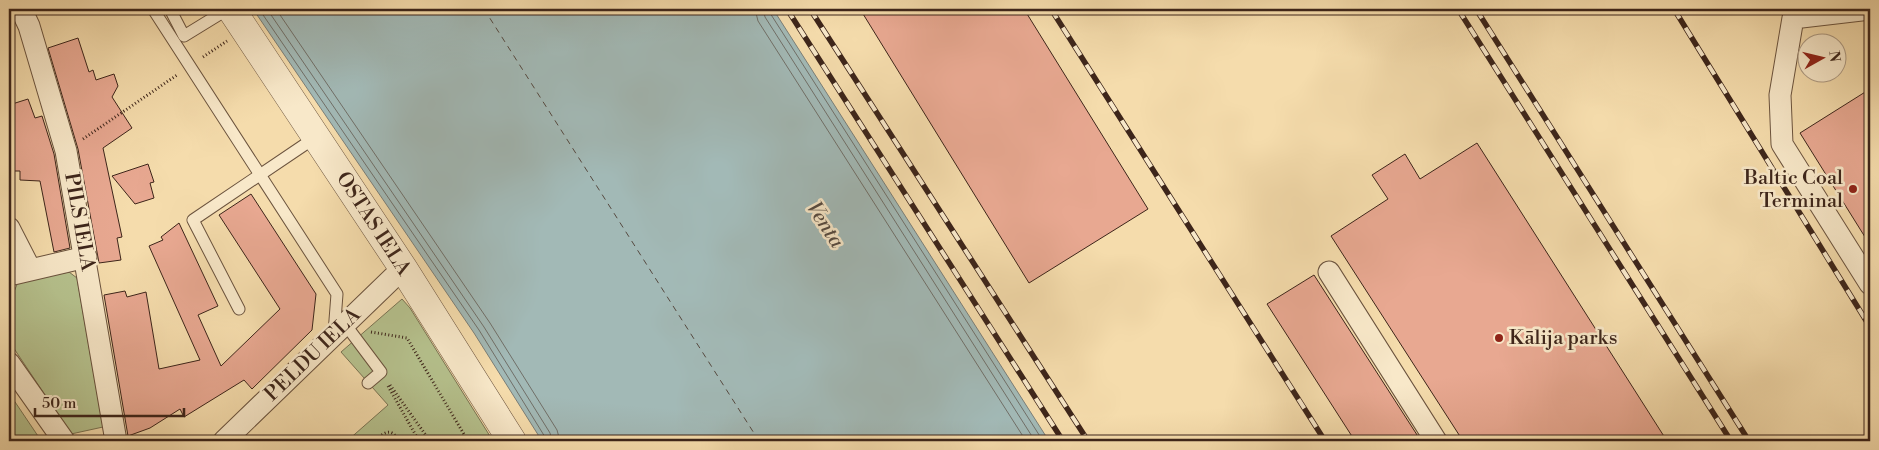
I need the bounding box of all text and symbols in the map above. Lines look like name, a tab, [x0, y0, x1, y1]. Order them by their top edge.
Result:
north arrow	[1796, 32, 1846, 82]
text: N	[1824, 50, 1844, 63]
place label: Baltic Coal Terminal	[1743, 166, 1843, 214]
street label: OSTAS IELA	[330, 167, 417, 282]
street label: PILS IELA	[58, 171, 100, 274]
marker: Baltic Coal Terminal	[1847, 183, 1859, 195]
water label: Venta	[800, 197, 850, 253]
street label: PELDU IELA	[260, 302, 367, 407]
place label: Kālija parks	[1509, 326, 1618, 351]
marker: Kālija parks	[1493, 332, 1505, 344]
scale bar	[35, 385, 184, 417]
text: 50 m	[42, 394, 76, 413]

